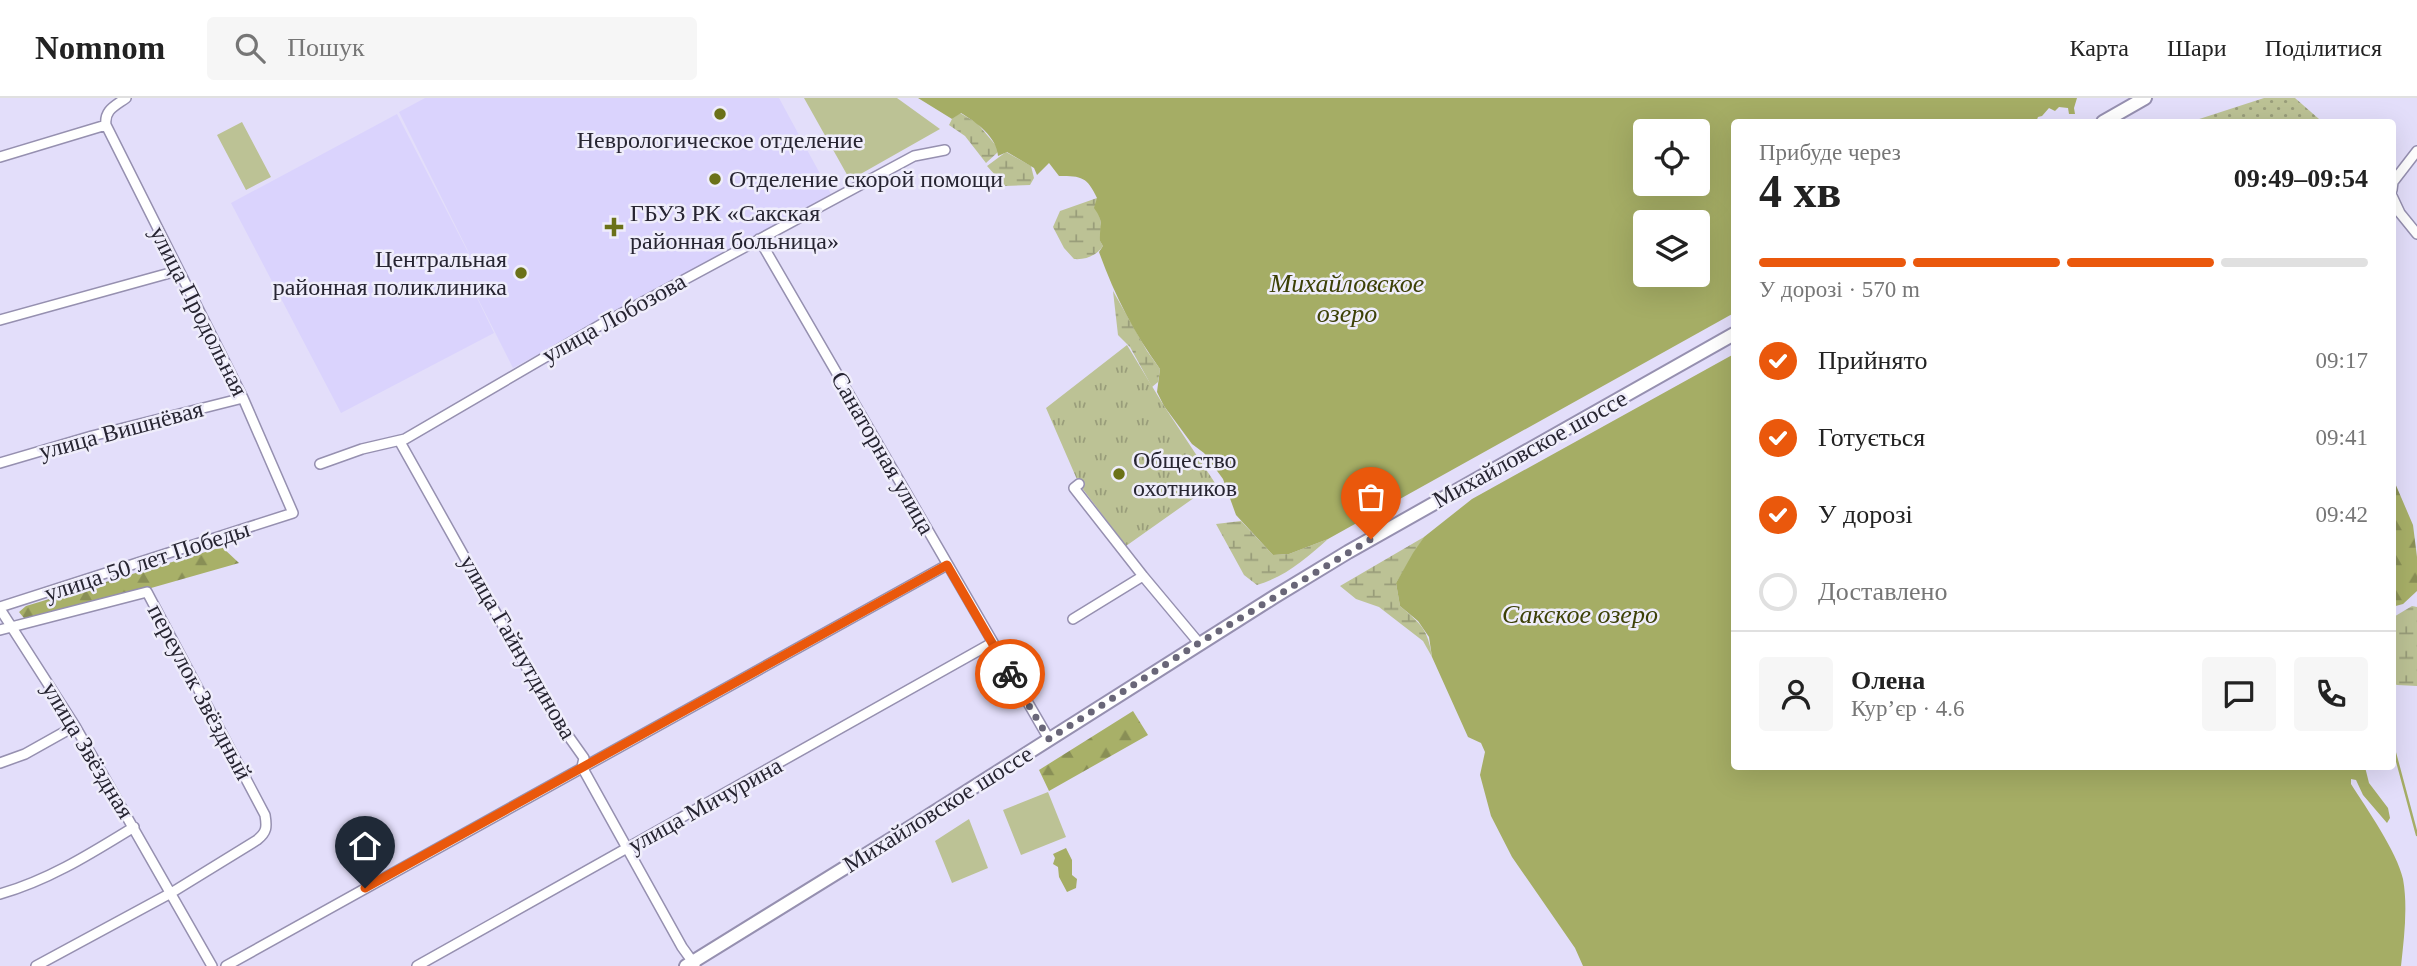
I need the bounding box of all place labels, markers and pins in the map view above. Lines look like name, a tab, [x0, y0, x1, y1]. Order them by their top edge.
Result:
marker: Неврологическое отделение	[712, 106, 728, 122]
place label: Неврологическое отделение	[577, 127, 863, 153]
place label: Отделение скорой помощи	[729, 166, 1003, 192]
marker: Отделение скорой помощи	[707, 171, 723, 187]
place label: ГБУЗ РК «Сакская районная больница»	[630, 200, 839, 254]
marker: ГБУЗ РК «Сакская районная больница»	[604, 217, 624, 237]
place label: Центральная районная поликлиника	[273, 246, 507, 300]
marker: Центральная районная поликлиника	[513, 265, 529, 281]
place label: Общество охотников	[1133, 447, 1237, 501]
marker: Общество охотников	[1111, 466, 1127, 482]
pin	[1341, 467, 1401, 539]
pin	[335, 816, 395, 888]

